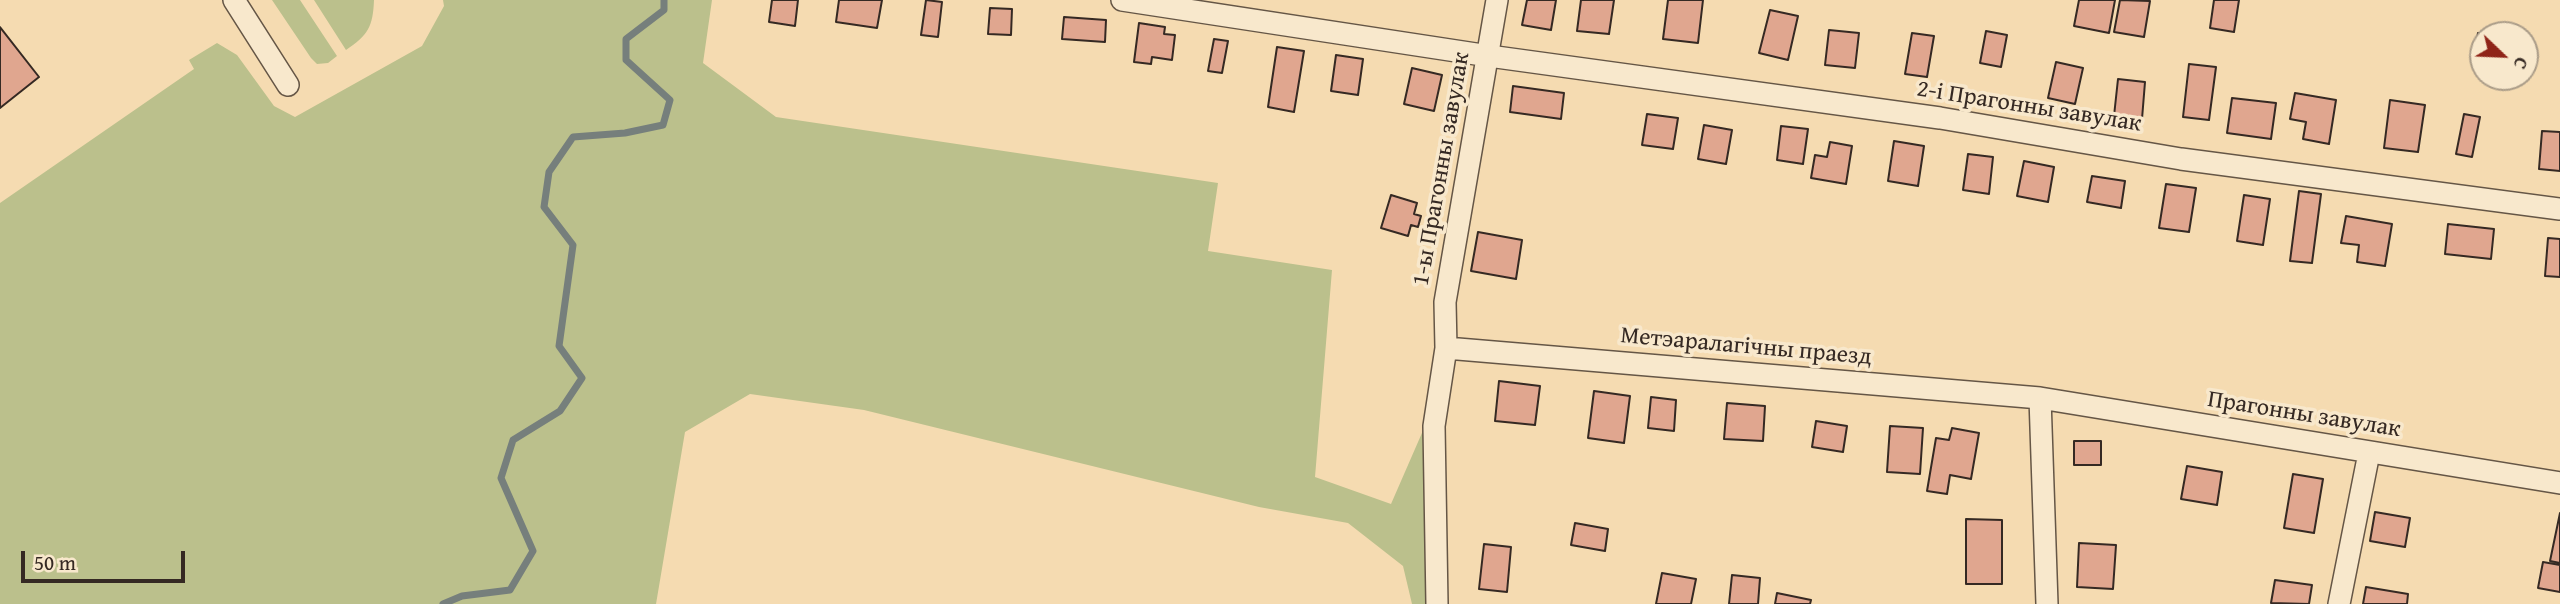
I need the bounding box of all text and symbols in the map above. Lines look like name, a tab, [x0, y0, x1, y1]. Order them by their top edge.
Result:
north arrow	[2469, 21, 2539, 91]
street label: 1-ы Прагонны завулак	[1407, 50, 1477, 288]
text: С	[2507, 53, 2536, 74]
street label: 2-і Прагонны завулак	[1915, 75, 2143, 139]
street label: Метэаралагічны праезд	[1619, 322, 1873, 372]
street label: Прагонны завулак	[2205, 386, 2403, 444]
scale bar	[24, 538, 189, 582]
text: 50 m	[34, 547, 76, 578]

